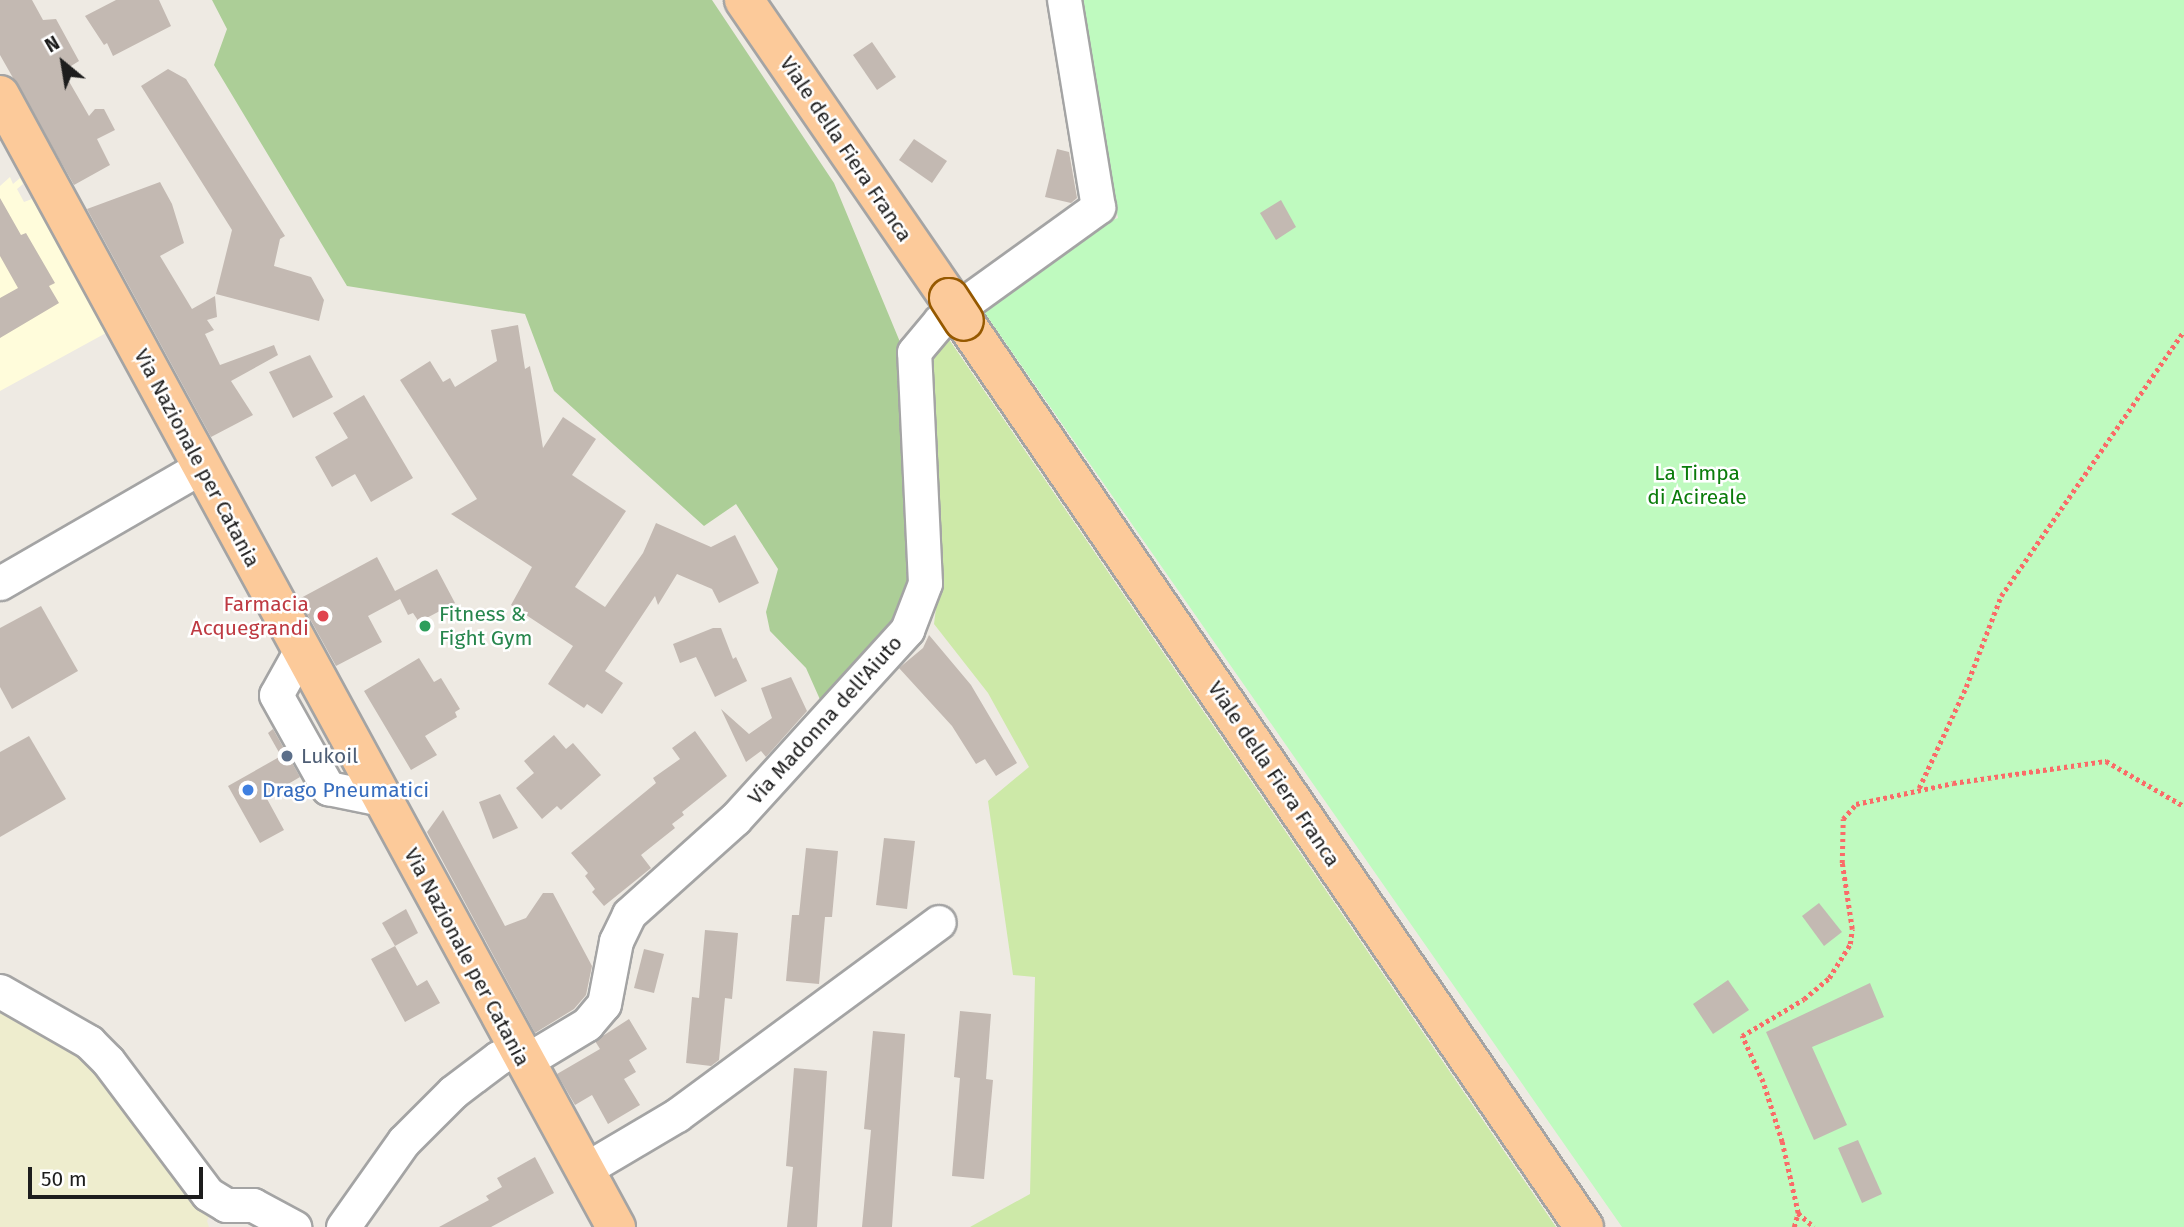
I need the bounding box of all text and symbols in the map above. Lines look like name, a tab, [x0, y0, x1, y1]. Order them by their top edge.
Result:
north arrow	[28, 28, 98, 98]
text: N	[41, 31, 63, 57]
street label: Viale della Fiera Franca	[775, 51, 917, 247]
street label: Via Nazionale per Catania	[129, 345, 265, 571]
park label: La Timpa di Acireale	[1647, 460, 1747, 510]
place label: Farmacia Acquegrandi	[191, 591, 309, 641]
place label: Fitness & Fight Gym	[439, 601, 532, 651]
marker: Farmacia Acquegrandi	[315, 608, 331, 624]
marker: Fitness & Fight Gym	[417, 618, 433, 634]
street label: Via Madonna dell'Aiuto	[743, 630, 907, 810]
street label: Viale della Fiera Franca	[1203, 676, 1345, 872]
place label: Lukoil	[301, 743, 358, 769]
marker: Lukoil	[279, 748, 295, 764]
place label: Drago Pneumatici	[262, 777, 429, 803]
marker: Drago Pneumatici	[240, 782, 256, 798]
street label: Via Nazionale per Catania	[399, 844, 535, 1070]
scale bar	[32, 1154, 206, 1198]
text: 50 m	[41, 1166, 87, 1192]

